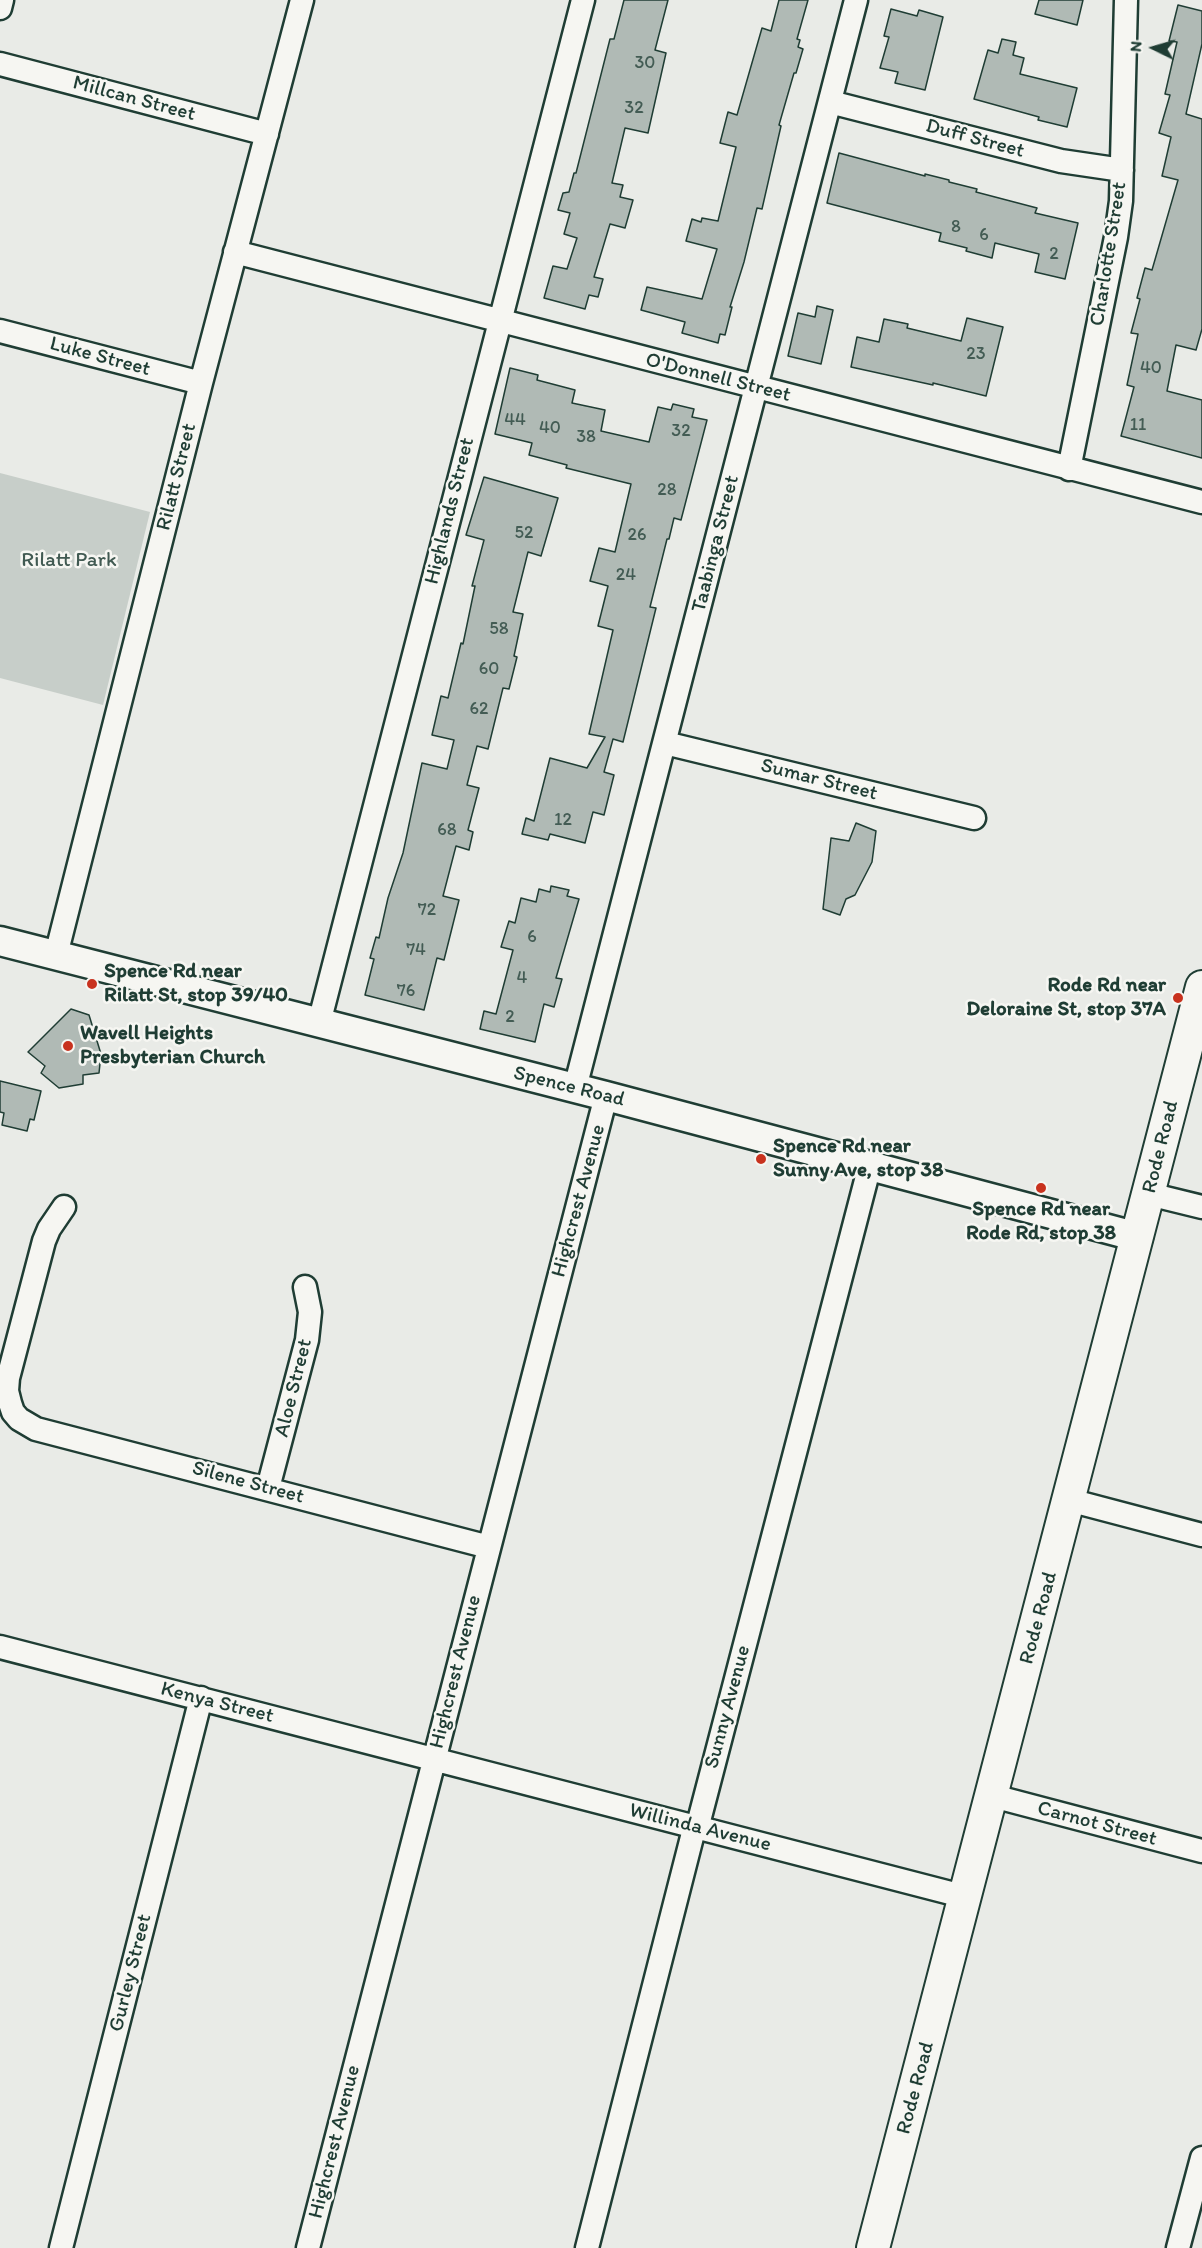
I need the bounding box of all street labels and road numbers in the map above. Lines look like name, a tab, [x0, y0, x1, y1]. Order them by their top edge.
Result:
street label: Millcan Street	[70, 71, 198, 127]
street label: Duff Street	[923, 114, 1027, 164]
street label: Charlotte Street	[1085, 180, 1133, 328]
street label: Luke Street	[47, 331, 153, 383]
street label: O'Donnell Street	[643, 348, 793, 408]
street label: Rilatt Street	[152, 421, 202, 533]
street label: Highlands Street	[420, 435, 480, 587]
street label: Taabinga Street	[687, 473, 745, 615]
street label: Sumar Street	[758, 753, 880, 807]
street label: Spence Road	[511, 1061, 627, 1113]
street label: Rode Road	[1137, 1098, 1185, 1196]
street label: Highcrest Avenue	[546, 1122, 612, 1280]
street label: Aloe Street	[270, 1336, 318, 1440]
street label: Silene Street	[189, 1456, 307, 1510]
street label: Rode Road	[1015, 1569, 1063, 1667]
street label: Highcrest Avenue	[425, 1593, 487, 1751]
street label: Sunny Avenue	[699, 1643, 757, 1771]
street label: Kenya Street	[158, 1677, 276, 1729]
street label: Carnot Street	[1034, 1796, 1160, 1852]
street label: Willinda Avenue	[626, 1798, 774, 1858]
street label: Gurley Street	[104, 1911, 158, 2035]
street label: Rode Road	[892, 2039, 940, 2137]
street label: Highcrest Avenue	[304, 2063, 366, 2221]

